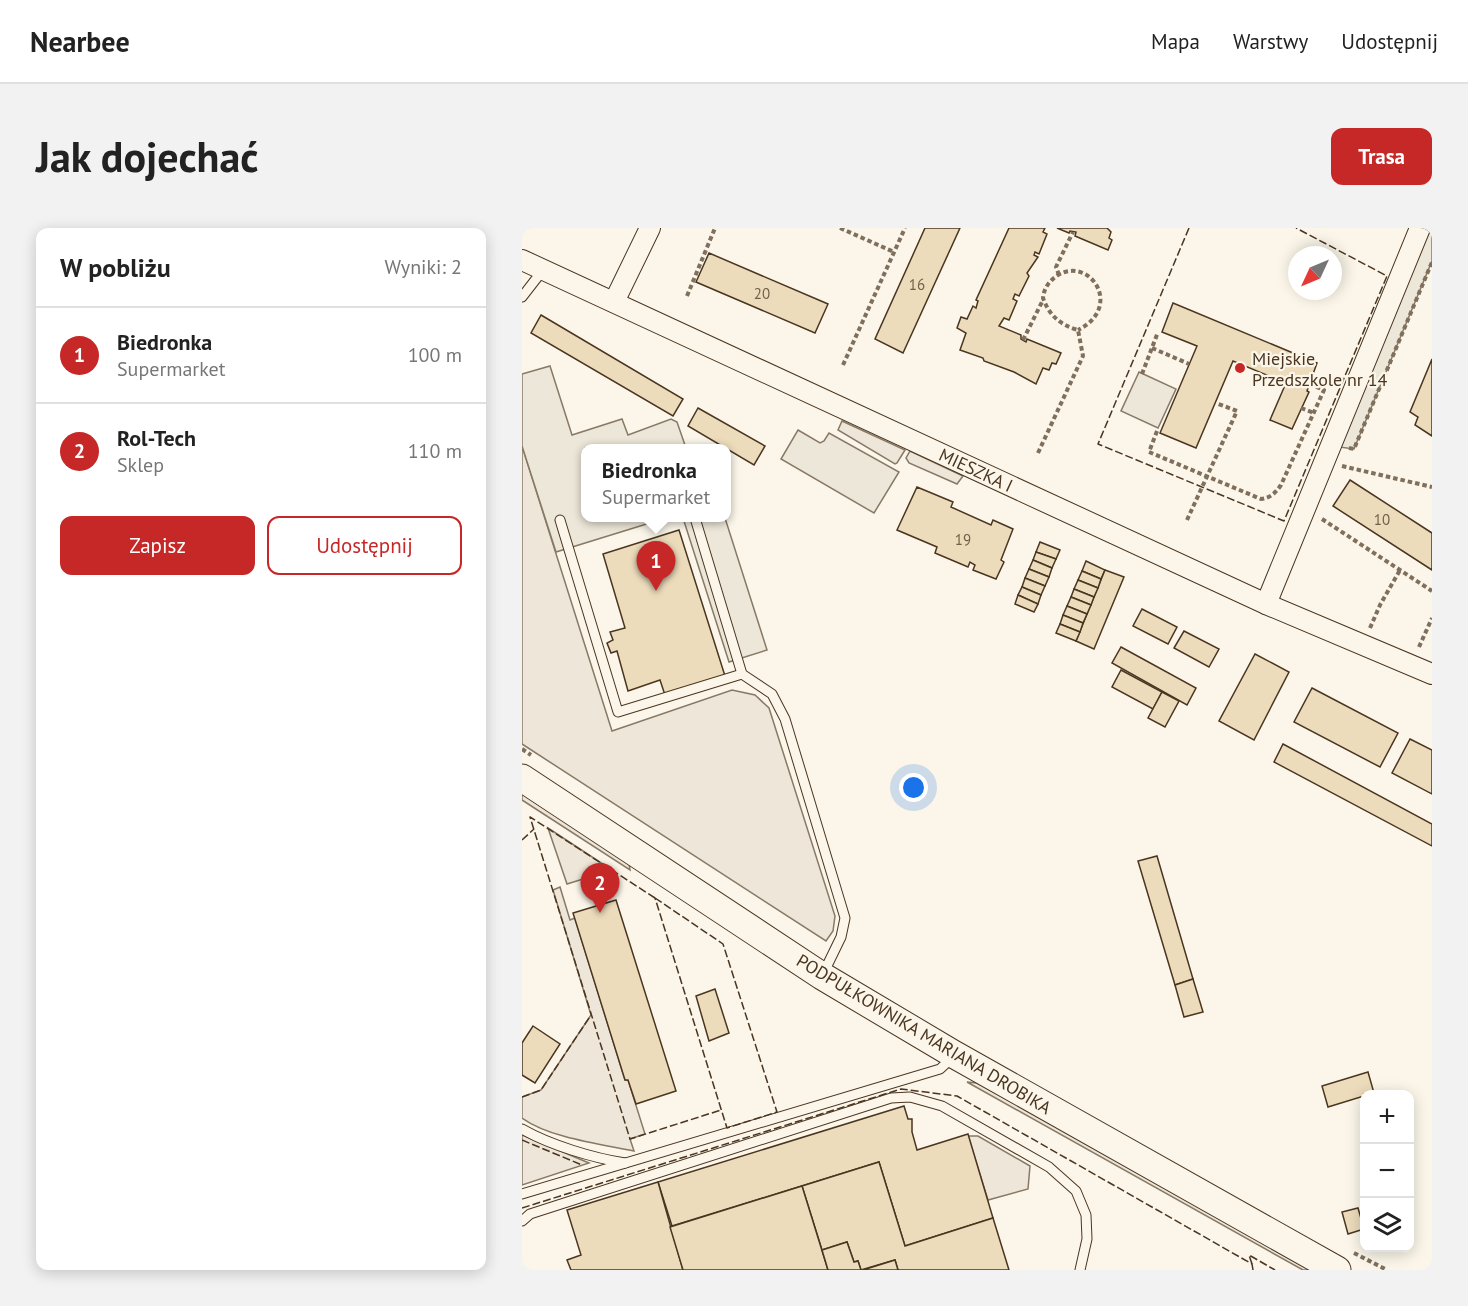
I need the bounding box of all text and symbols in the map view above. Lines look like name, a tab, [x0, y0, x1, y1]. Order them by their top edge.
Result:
text: Nearbee	[30, 23, 130, 60]
text: Mapa	[1151, 28, 1200, 55]
text: Warstwy	[1233, 28, 1308, 55]
text: Udostępnij	[1341, 28, 1438, 55]
button: Trasa	[1331, 128, 1432, 185]
text: Jak dojechać	[36, 129, 259, 184]
north arrow	[1288, 246, 1342, 300]
text: W pobliżu	[60, 251, 171, 284]
text: Wyniki: 2	[385, 254, 462, 280]
house number: 16	[909, 275, 925, 294]
house number: 20	[754, 284, 770, 303]
text: Biedronka	[117, 328, 212, 356]
text: 1	[74, 342, 85, 368]
text: 100 m	[408, 342, 462, 368]
place label: Miejskie Przedszkole nr 14	[1252, 347, 1388, 391]
text: Supermarket	[117, 356, 225, 382]
marker: Miejskie Przedszkole nr 14	[1233, 361, 1247, 375]
text: Rol-Tech	[117, 424, 196, 452]
text: 2	[74, 438, 85, 464]
text: 110 m	[408, 438, 462, 464]
street label: MIESZKA I	[935, 443, 1017, 497]
popup	[581, 444, 731, 522]
text: Sklep	[117, 452, 164, 478]
text: Biedronka	[602, 456, 697, 484]
text: Supermarket	[602, 484, 710, 510]
house number: 10	[1374, 510, 1390, 529]
button: Zapisz	[60, 516, 255, 575]
button: Udostępnij	[267, 516, 462, 575]
house number: 19	[955, 530, 971, 549]
pin: 1	[636, 542, 676, 591]
your location	[899, 773, 928, 802]
pin: 2	[580, 864, 620, 913]
street label: PODPUŁKOWNIKA MARIANA DROBIKA	[793, 949, 1056, 1120]
map controls	[1360, 1090, 1414, 1252]
button: +	[1360, 1090, 1414, 1144]
button: −	[1360, 1144, 1414, 1198]
button: layers	[1360, 1198, 1414, 1252]

